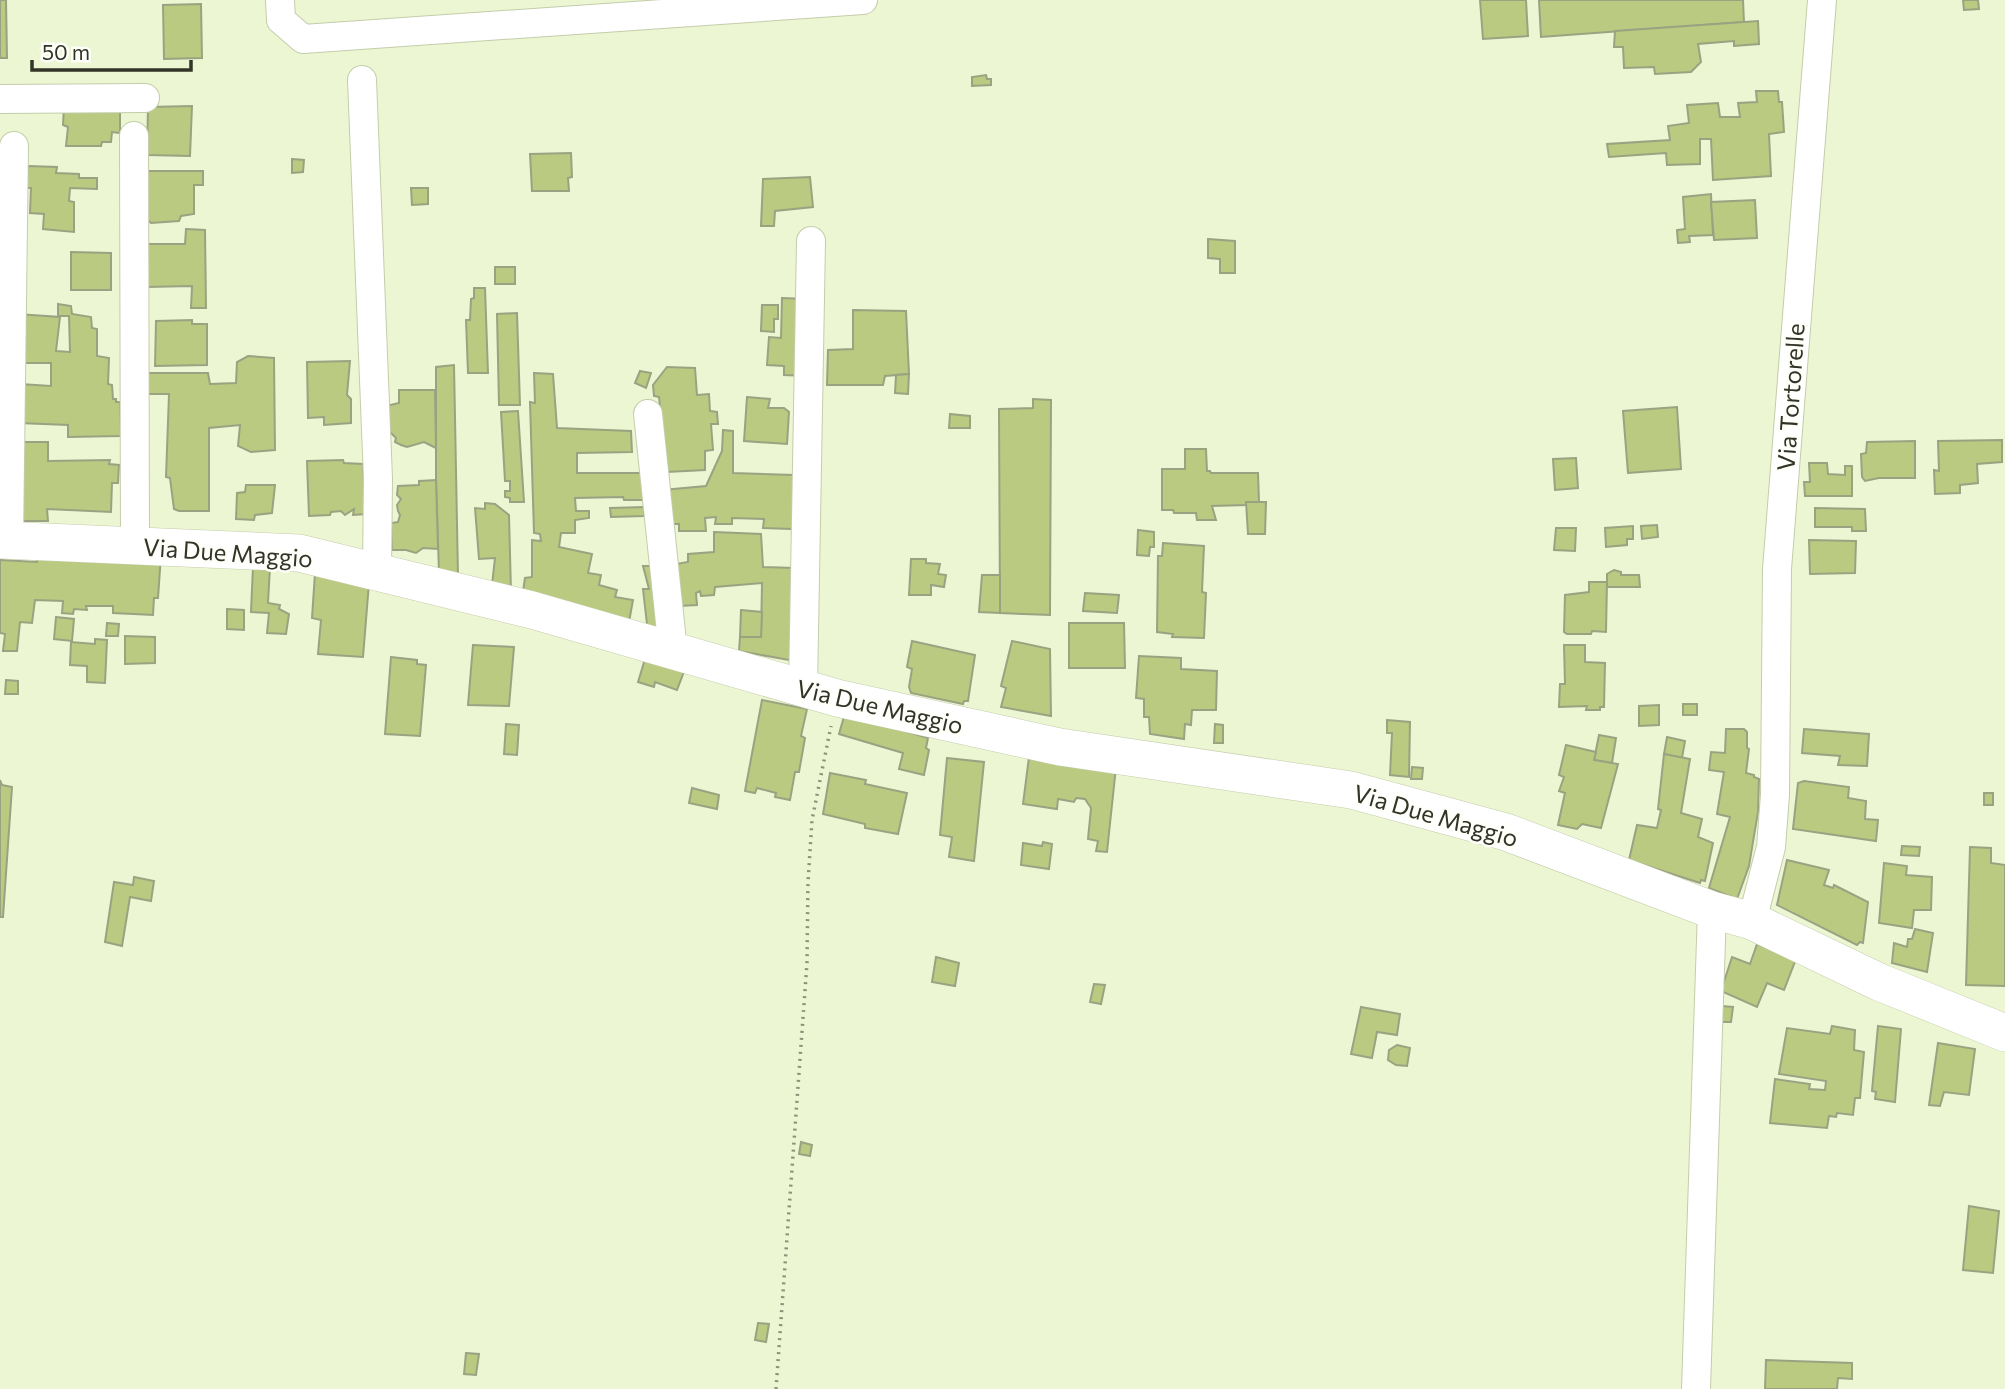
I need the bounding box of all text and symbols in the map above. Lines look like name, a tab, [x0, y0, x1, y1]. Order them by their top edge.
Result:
scale bar	[32, 28, 191, 72]
text: 50 m	[42, 39, 90, 64]
street label: Via Tortorelle	[1770, 322, 1810, 472]
street label: Via Due Maggio	[142, 532, 314, 572]
street label: Via Due Maggio	[794, 673, 966, 739]
street label: Via Due Maggio	[1350, 778, 1522, 852]

